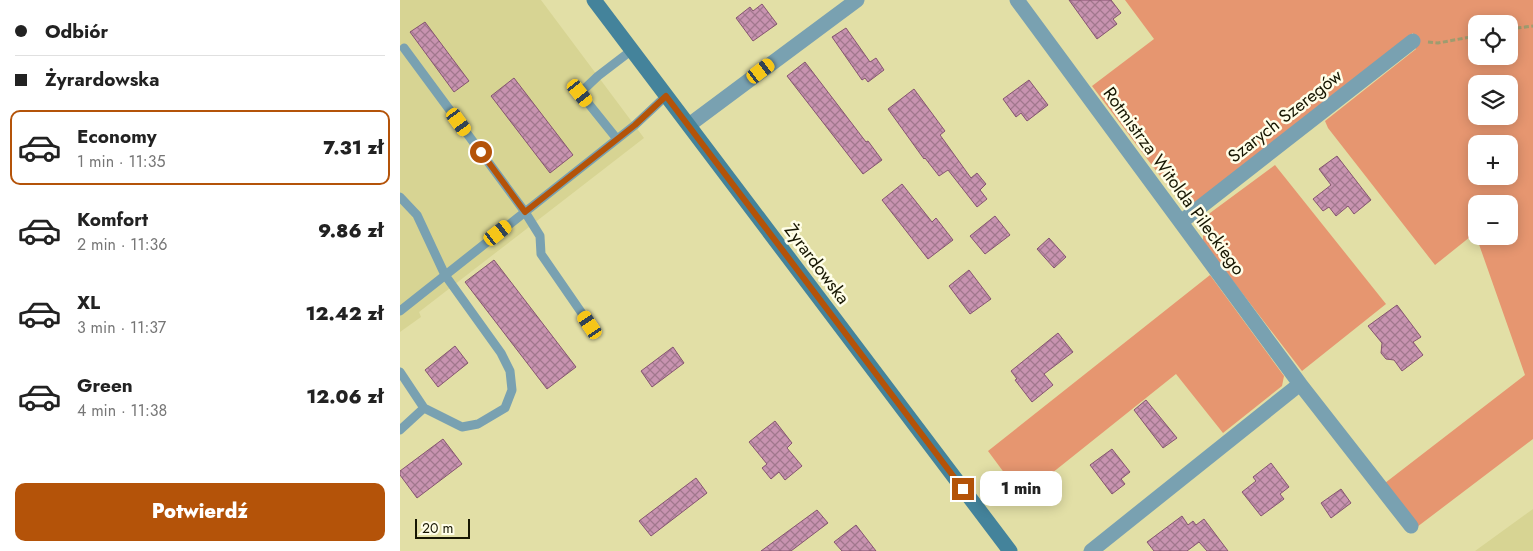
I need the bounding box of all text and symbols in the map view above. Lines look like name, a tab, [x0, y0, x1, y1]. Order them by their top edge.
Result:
map controls	[1468, 15, 1518, 245]
button: locate	[1468, 15, 1518, 65]
text: Odbiór	[45, 18, 108, 45]
car	[744, 56, 777, 86]
street label: Szarych Szeregów	[1222, 63, 1348, 169]
text: Żyrardowska	[45, 66, 160, 93]
button: layers	[1468, 75, 1518, 125]
car	[564, 77, 595, 109]
street label: Rotmistrza Witolda Pileckiego	[1097, 81, 1251, 281]
car	[444, 105, 473, 139]
text: Economy	[77, 123, 157, 150]
icon: car	[17, 125, 62, 170]
text: 7.31 zł	[323, 134, 383, 161]
button: +	[1468, 135, 1518, 185]
route start	[470, 141, 492, 163]
text: 1 min · 11:35	[77, 150, 165, 173]
button: −	[1468, 195, 1518, 245]
text: Komfort	[77, 206, 148, 233]
icon: car	[17, 208, 62, 253]
text: 9.86 zł	[318, 217, 383, 244]
car	[481, 218, 514, 248]
street label: Żyrardowska	[778, 218, 856, 310]
text: 2 min · 11:36	[77, 233, 168, 256]
text: XL	[77, 289, 100, 316]
icon: car	[17, 291, 62, 336]
text: 12.42 zł	[306, 300, 383, 327]
car	[575, 308, 604, 342]
text: 3 min · 11:37	[77, 316, 166, 339]
text: Green	[77, 372, 133, 399]
icon: car	[17, 374, 62, 419]
text: 12.06 zł	[306, 383, 383, 410]
text: 4 min · 11:38	[77, 399, 167, 422]
callout: 1 min	[980, 472, 1063, 506]
text: 1 min	[1001, 477, 1041, 500]
route end	[952, 478, 974, 500]
button: Potwierdź	[15, 483, 385, 541]
scale bar	[415, 516, 470, 539]
text: 20 m	[422, 518, 454, 538]

